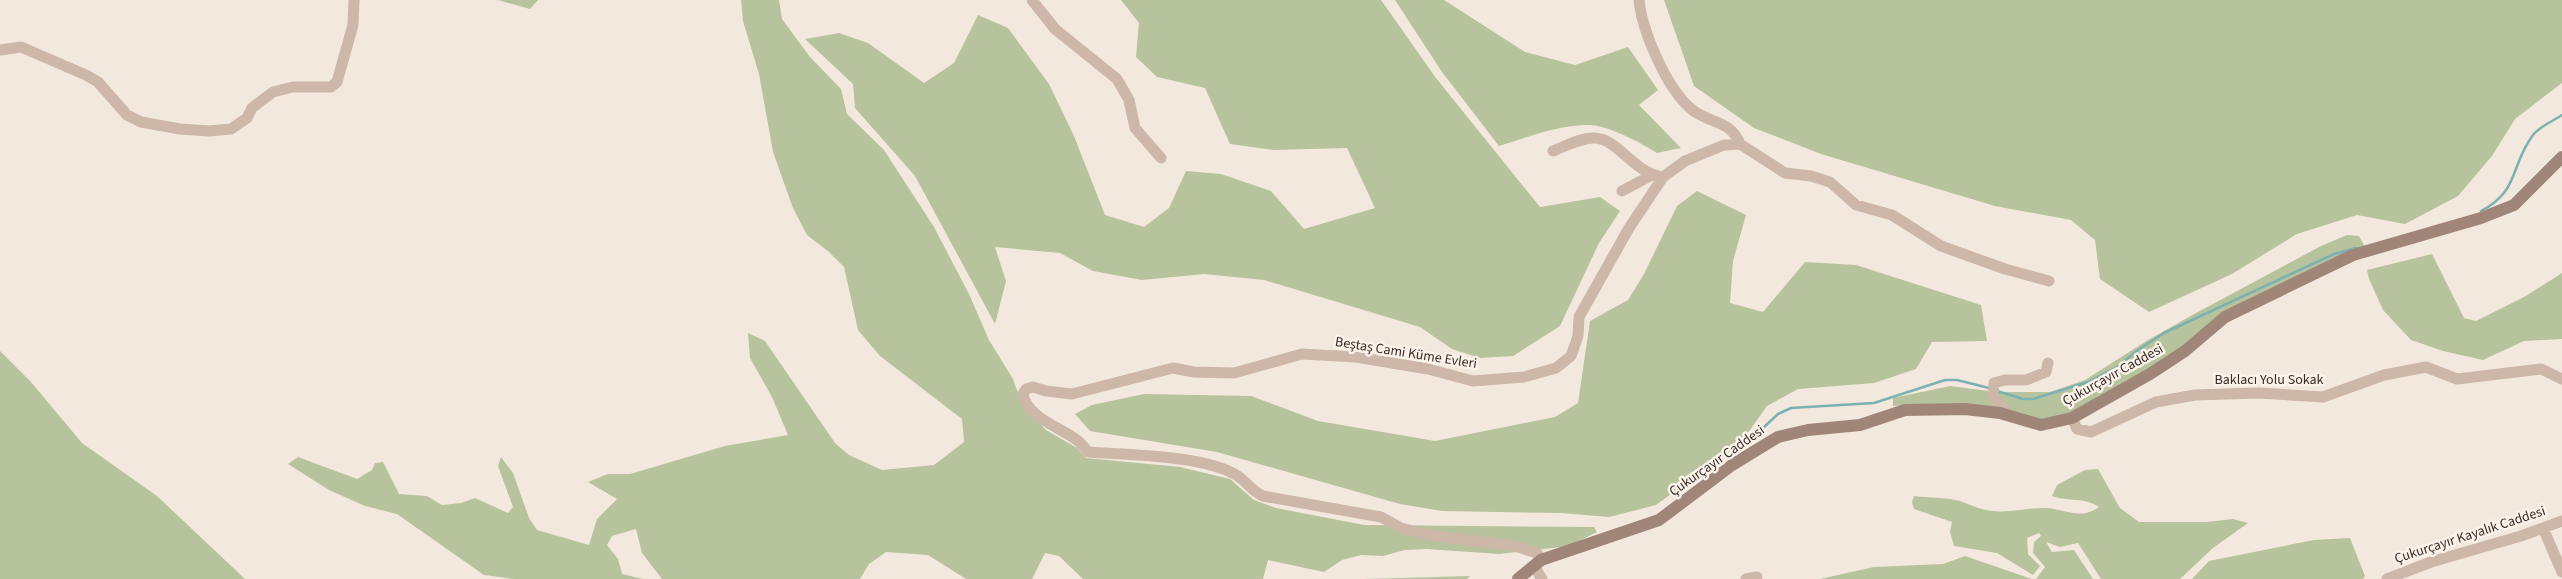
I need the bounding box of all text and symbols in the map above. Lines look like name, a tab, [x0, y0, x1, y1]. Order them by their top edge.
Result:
street label: Beştaş Cami Küme Evleri	[1334, 332, 1478, 374]
street label: Çukurçayır Caddesi	[2059, 339, 2167, 411]
street label: Baklacı Yolu Sokak	[2215, 370, 2324, 390]
street label: Çukurçayır Caddesi	[1665, 421, 1769, 501]
street label: Çukurçayır Kayalık Caddesi	[2392, 501, 2548, 569]

